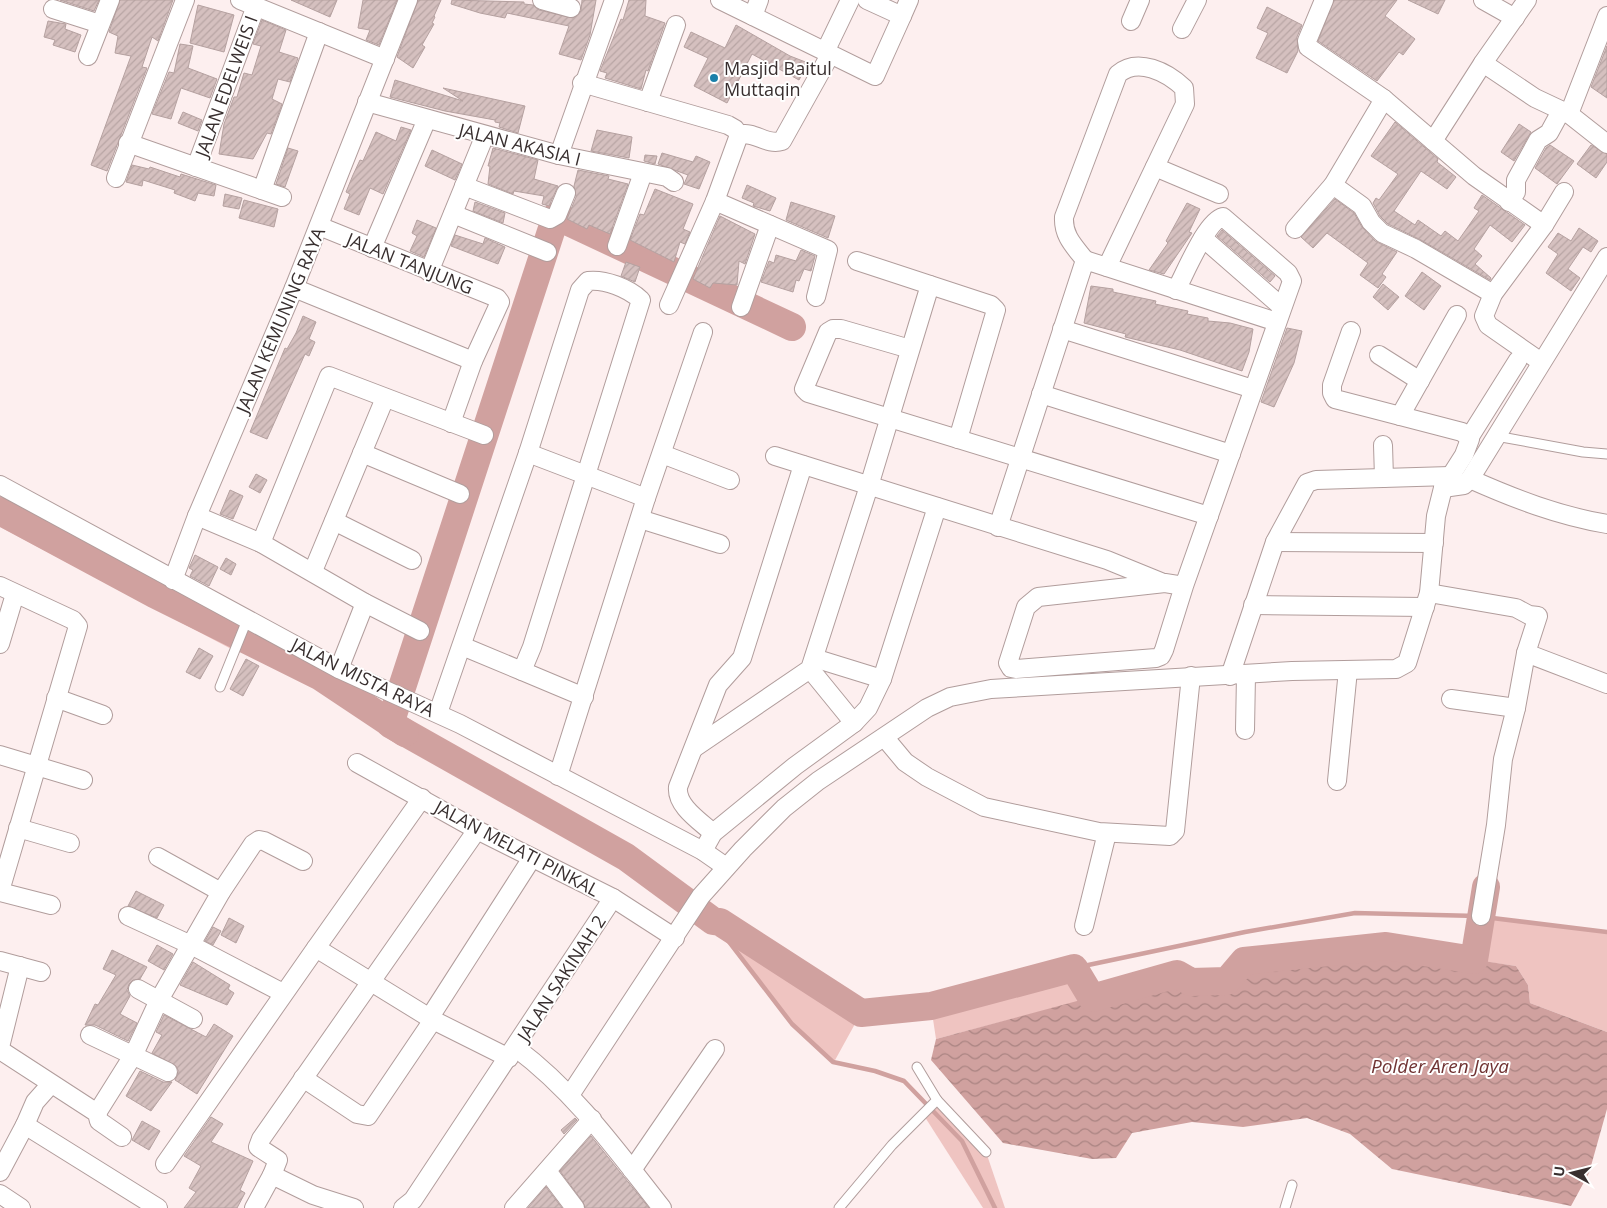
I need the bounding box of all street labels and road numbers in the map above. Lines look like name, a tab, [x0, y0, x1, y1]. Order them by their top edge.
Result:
street label: JALAN EDELWEIS I	[189, 12, 263, 162]
street label: JALAN AKASIA I	[455, 117, 584, 171]
street label: JALAN KEMUNING RAYA	[229, 223, 330, 418]
street label: JALAN TANJUNG	[341, 226, 477, 299]
street label: JALAN MISTA RAYA	[286, 631, 439, 722]
street label: JALAN MELATI PINKAL	[429, 794, 603, 902]
street label: JALAN SAKINAH 2	[510, 910, 611, 1047]

